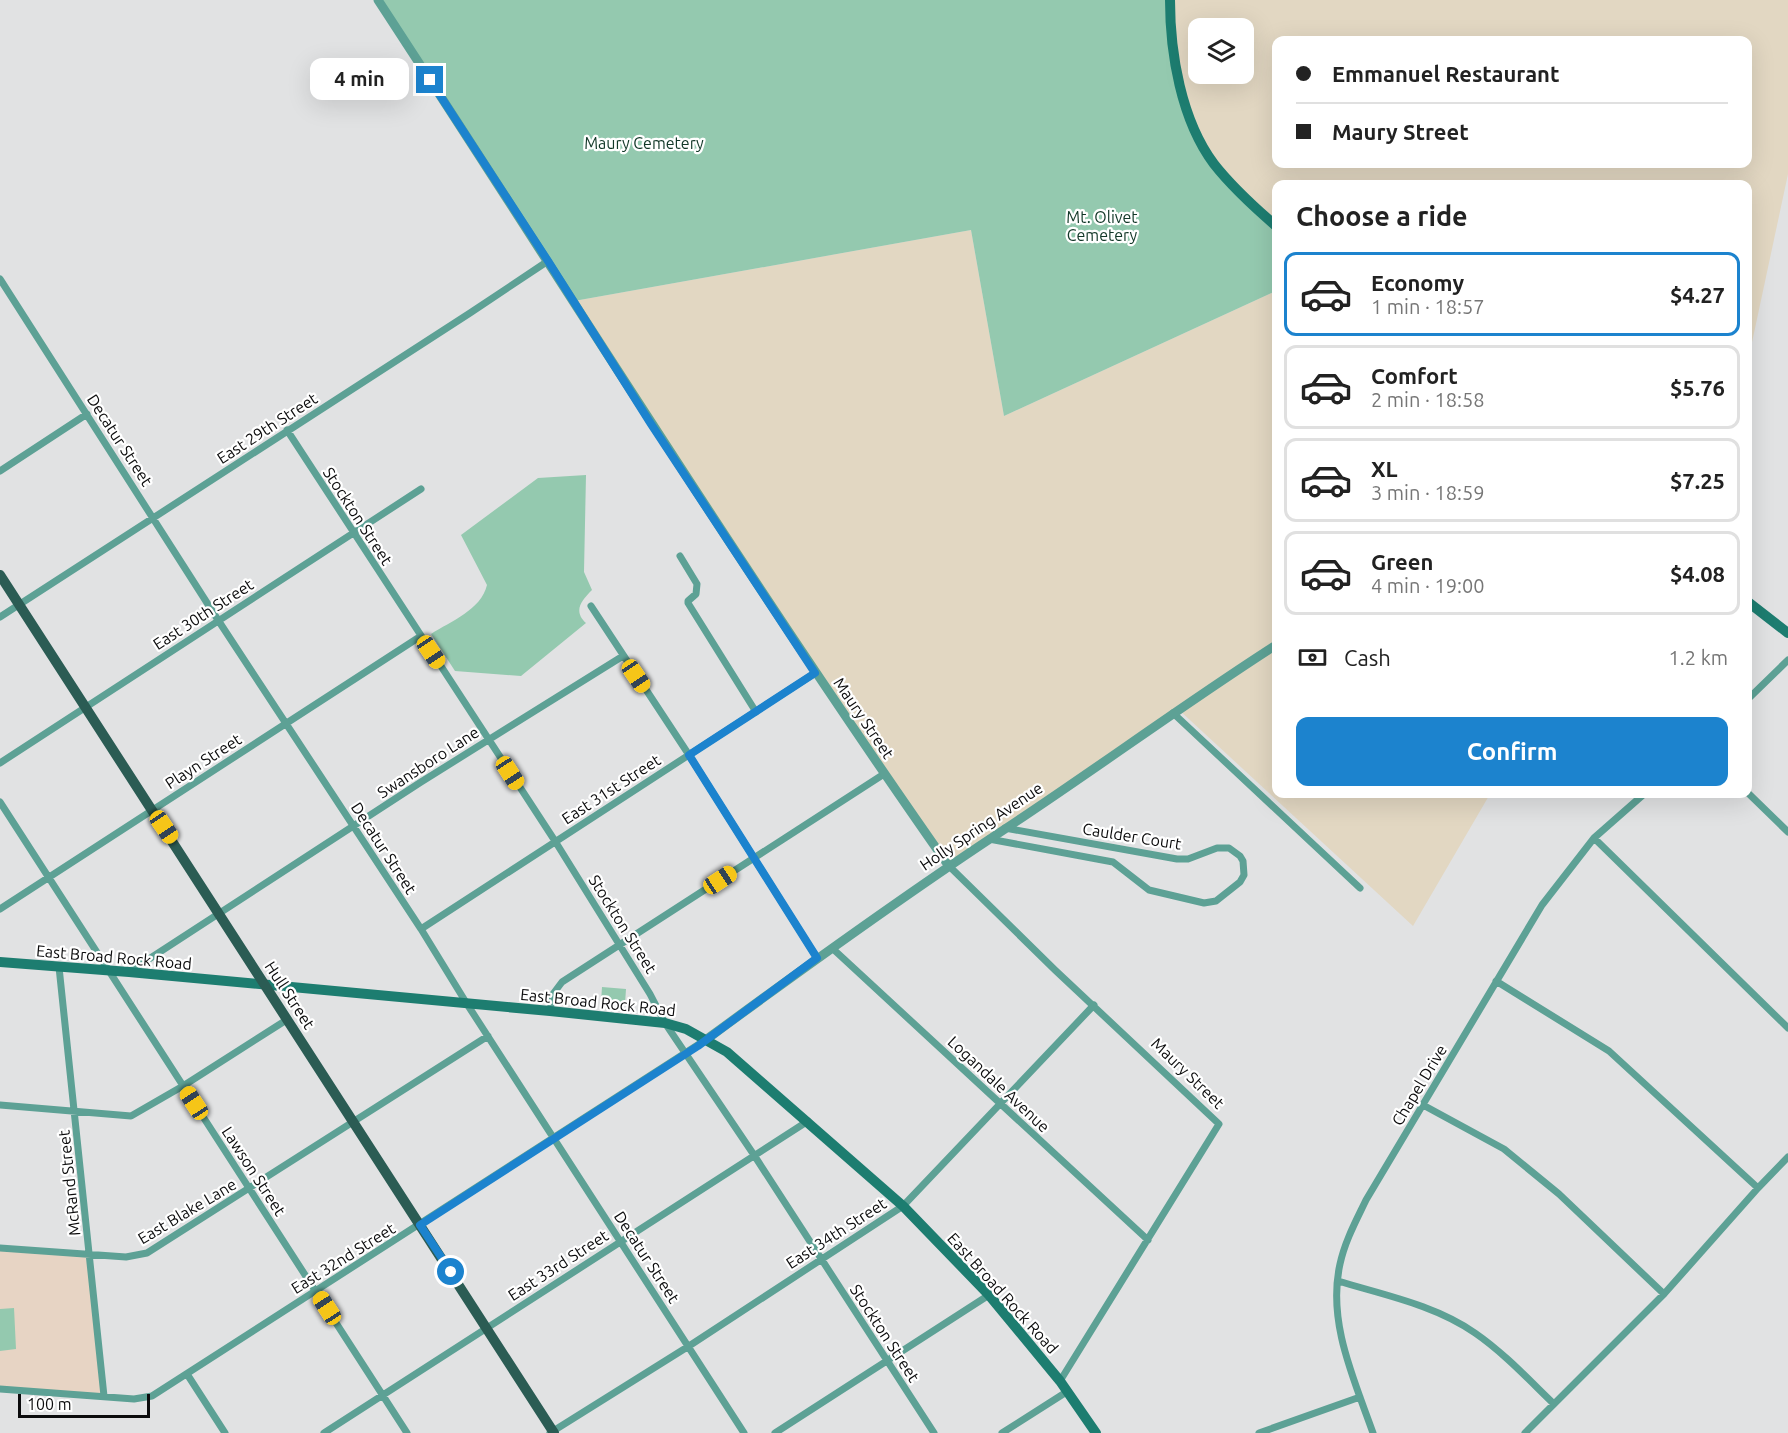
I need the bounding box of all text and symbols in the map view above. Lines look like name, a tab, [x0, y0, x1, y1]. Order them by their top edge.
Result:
map controls	[1188, 18, 1254, 84]
button: layers	[1188, 18, 1254, 84]
callout: 4 min	[310, 59, 409, 101]
text: Emmanuel Restaurant	[1332, 61, 1559, 86]
route end	[416, 66, 443, 93]
text: 4 min	[334, 67, 385, 90]
text: Maury Street	[1332, 119, 1469, 144]
park label: Maury Cemetery	[584, 134, 704, 152]
text: Choose a ride	[1296, 201, 1468, 231]
park label: Mt. Olivet Cemetery	[1066, 208, 1138, 244]
icon: car	[1299, 267, 1353, 321]
text: Economy	[1371, 270, 1464, 295]
text: $4.27	[1670, 282, 1725, 307]
text: 1 min · 18:57	[1371, 295, 1485, 318]
icon: car	[1299, 360, 1353, 414]
text: Comfort	[1371, 363, 1458, 388]
text: $5.76	[1670, 375, 1725, 400]
text: 2 min · 18:58	[1371, 388, 1485, 411]
street label: East 29th Street	[214, 389, 321, 467]
street label: Decatur Street	[84, 391, 157, 490]
icon: car	[1299, 453, 1353, 507]
text: XL	[1371, 456, 1398, 481]
street label: Stockton Street	[320, 464, 397, 569]
text: $7.25	[1670, 468, 1725, 493]
text: 3 min · 18:59	[1371, 481, 1485, 504]
icon: car	[1299, 546, 1353, 600]
text: Green	[1371, 549, 1433, 574]
text: $4.08	[1670, 561, 1725, 586]
text: 4 min · 19:00	[1371, 574, 1485, 597]
street label: East 30th Street	[150, 575, 257, 653]
car	[413, 632, 449, 672]
icon: cash	[1296, 641, 1329, 674]
text: Cash	[1344, 645, 1391, 670]
text: 1.2 km	[1669, 646, 1728, 669]
car	[618, 656, 654, 696]
street label: Maury Street	[830, 674, 898, 762]
button: Confirm	[1296, 717, 1728, 786]
street label: Swansboro Lane	[374, 723, 482, 801]
street label: Playn Street	[162, 729, 245, 792]
street label: East 31st Street	[558, 750, 664, 828]
car	[493, 753, 527, 793]
street label: Holly Spring Avenue	[916, 778, 1046, 874]
street label: Decatur Street	[348, 799, 421, 898]
car	[146, 807, 182, 847]
street label: Caulder Court	[1081, 819, 1183, 853]
car	[700, 863, 740, 897]
street label: Stockton Street	[586, 871, 661, 977]
street label: East Broad Rock Road	[35, 941, 193, 973]
street label: Hull Street	[261, 958, 319, 1033]
street label: East Broad Rock Road	[519, 985, 677, 1019]
street label: Logandale Avenue	[945, 1032, 1053, 1136]
street label: Maury Street	[1148, 1034, 1228, 1113]
street label: Chapel Drive	[1388, 1041, 1450, 1129]
car	[177, 1083, 211, 1123]
street label: Lawson Street	[219, 1123, 290, 1220]
street label: McRand Street	[54, 1128, 84, 1237]
street label: East Blake Lane	[135, 1175, 239, 1247]
street label: East 34th Street	[783, 1194, 890, 1272]
street label: Decatur Street	[611, 1208, 684, 1307]
street label: East 32nd Street	[288, 1218, 399, 1297]
street label: East 33rd Street	[505, 1226, 612, 1304]
street label: East Broad Rock Road	[944, 1229, 1062, 1357]
route start	[437, 1258, 464, 1285]
street label: Stockton Street	[847, 1281, 924, 1386]
car	[310, 1288, 344, 1328]
scale bar	[18, 1391, 150, 1418]
text: 100 m	[27, 1395, 72, 1413]

